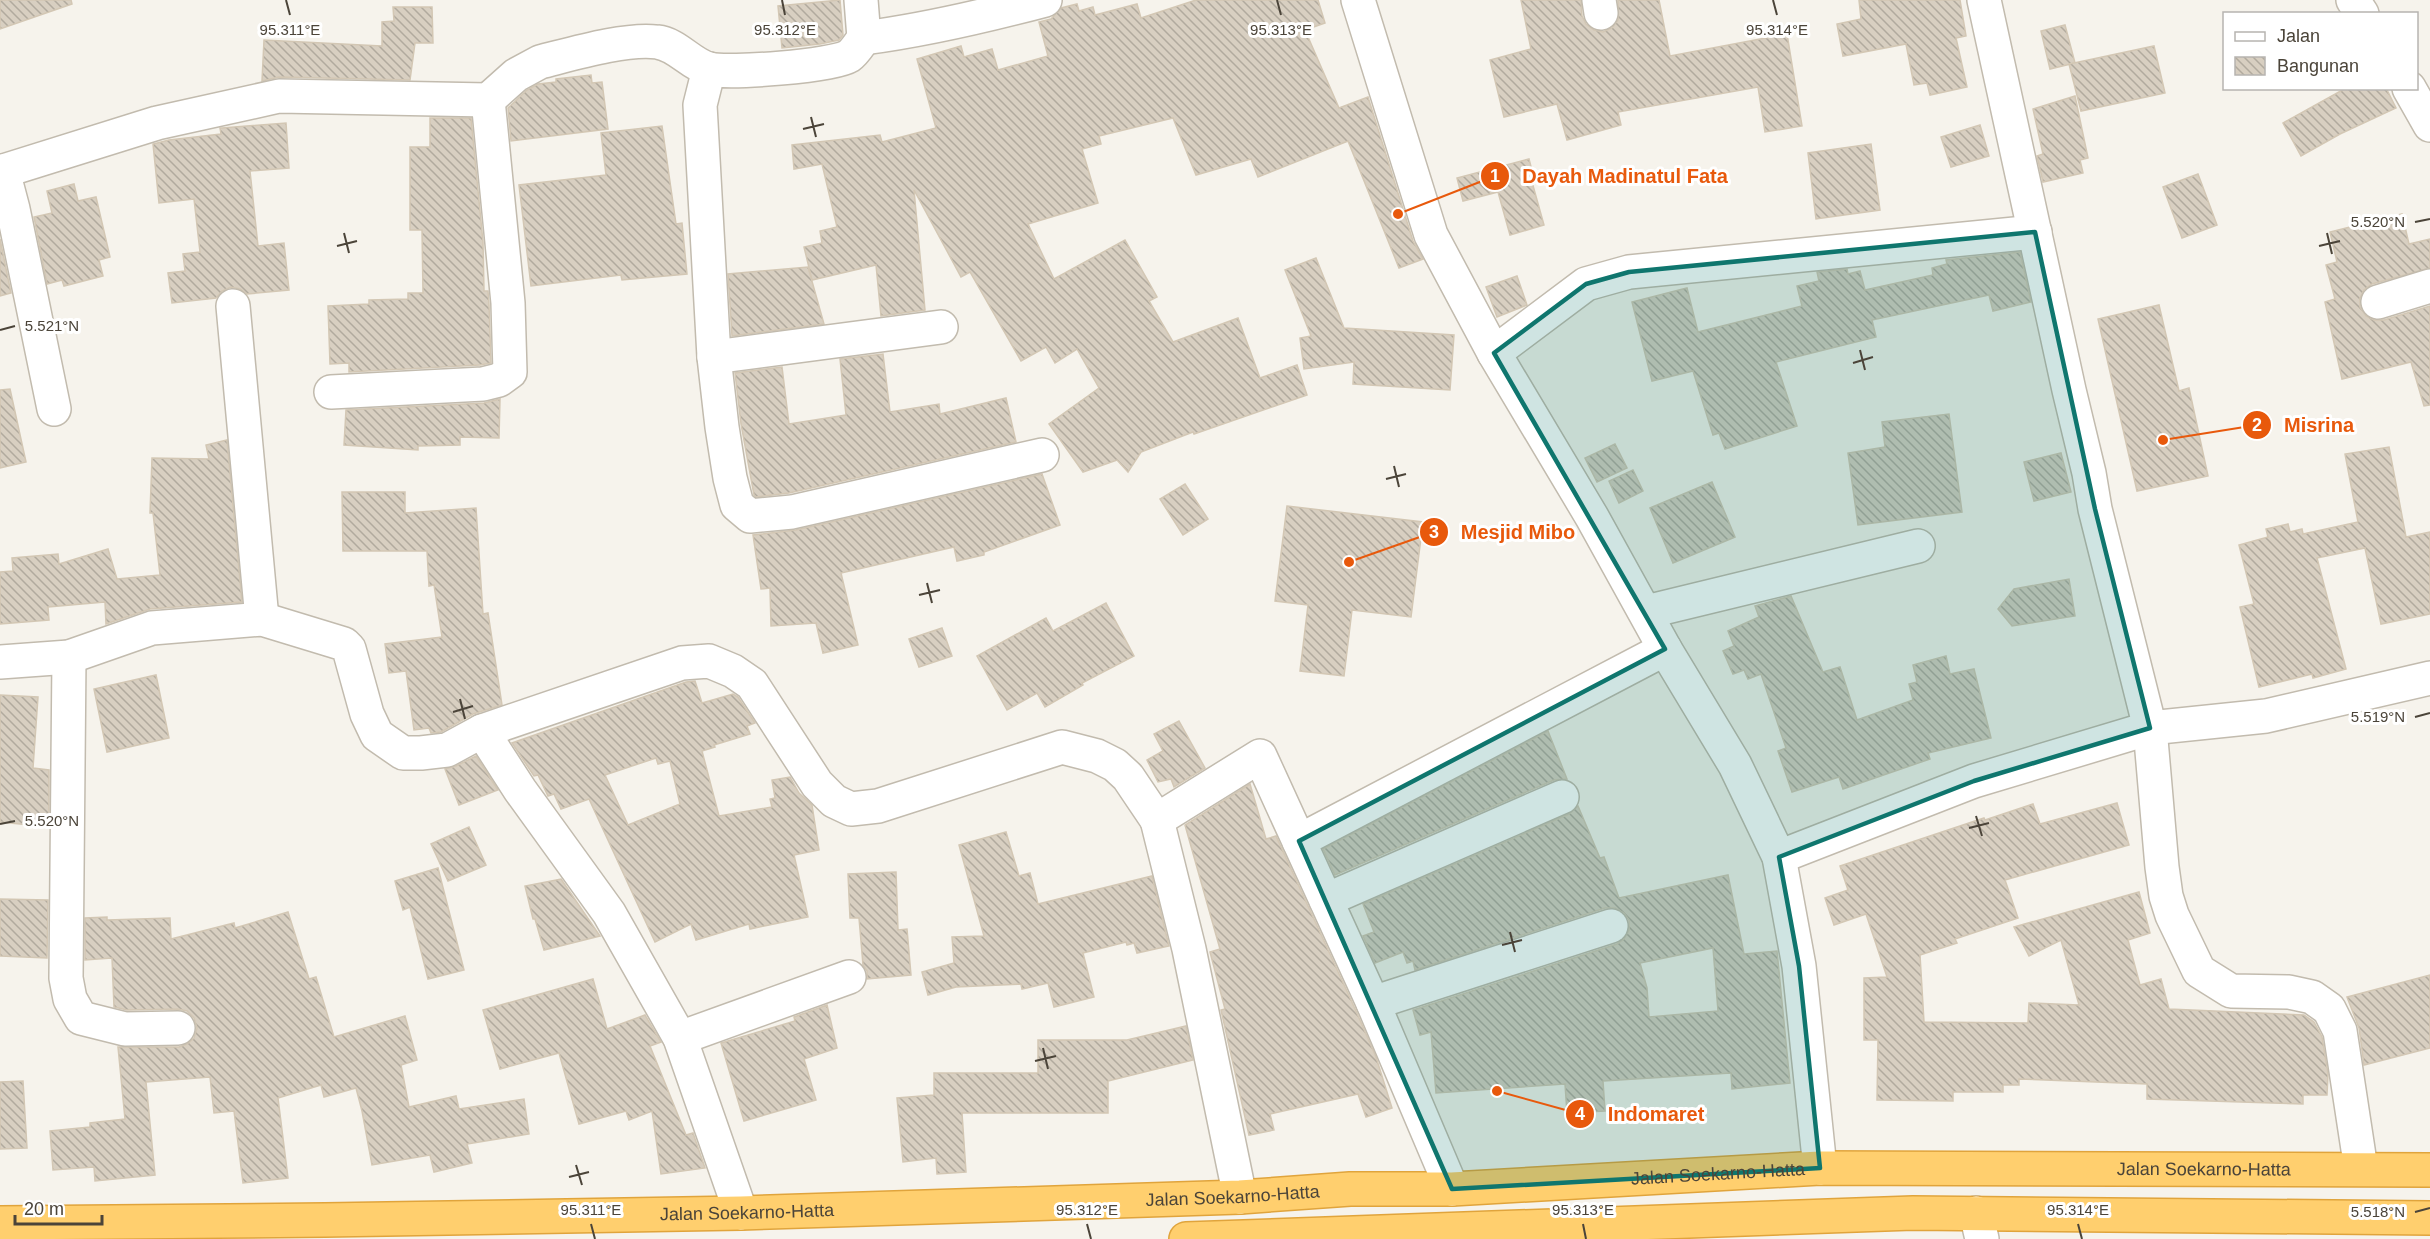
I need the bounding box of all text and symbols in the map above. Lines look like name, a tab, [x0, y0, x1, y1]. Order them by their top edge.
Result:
legend	[2223, 12, 2418, 90]
text: 95.311°E	[260, 21, 320, 38]
text: 95.312°E	[754, 21, 816, 38]
text: 95.313°E	[1250, 21, 1312, 38]
text: 95.314°E	[1746, 21, 1808, 38]
text: Jalan	[2277, 26, 2320, 46]
text: Bangunan	[2277, 56, 2359, 76]
callout: Dayah Madinatul Fata	[1480, 157, 1740, 195]
text: Dayah Madinatul Fata	[1522, 165, 1729, 187]
text: 1	[1490, 166, 1500, 186]
text: 5.520°N	[2351, 213, 2405, 230]
text: 5.521°N	[25, 317, 79, 334]
callout: Misrina	[2242, 406, 2366, 444]
text: Misrina	[2284, 414, 2355, 436]
text: 2	[2252, 415, 2262, 435]
callout: Mesjid Mibo	[1419, 513, 1587, 551]
text: Mesjid Mibo	[1461, 521, 1575, 543]
text: 3	[1429, 522, 1439, 542]
text: 5.519°N	[2351, 708, 2405, 725]
text: 5.520°N	[25, 812, 79, 829]
callout: Indomaret	[1565, 1095, 1716, 1133]
text: Indomaret	[1608, 1103, 1705, 1125]
text: 4	[1575, 1104, 1585, 1124]
street label: Jalan Soekarno-Hatta	[1630, 1159, 1806, 1189]
street label: Jalan Soekarno-Hatta	[2117, 1159, 2292, 1180]
street label: Jalan Soekarno-Hatta	[1145, 1181, 1321, 1210]
scale bar	[15, 1188, 102, 1226]
text: 20 m	[24, 1199, 64, 1219]
street label: Jalan Soekarno-Hatta	[660, 1200, 835, 1224]
text: 95.311°E	[561, 1201, 621, 1218]
text: 95.312°E	[1056, 1201, 1118, 1218]
text: 95.313°E	[1552, 1201, 1614, 1218]
text: 95.314°E	[2047, 1201, 2109, 1218]
text: 5.518°N	[2351, 1203, 2405, 1220]

